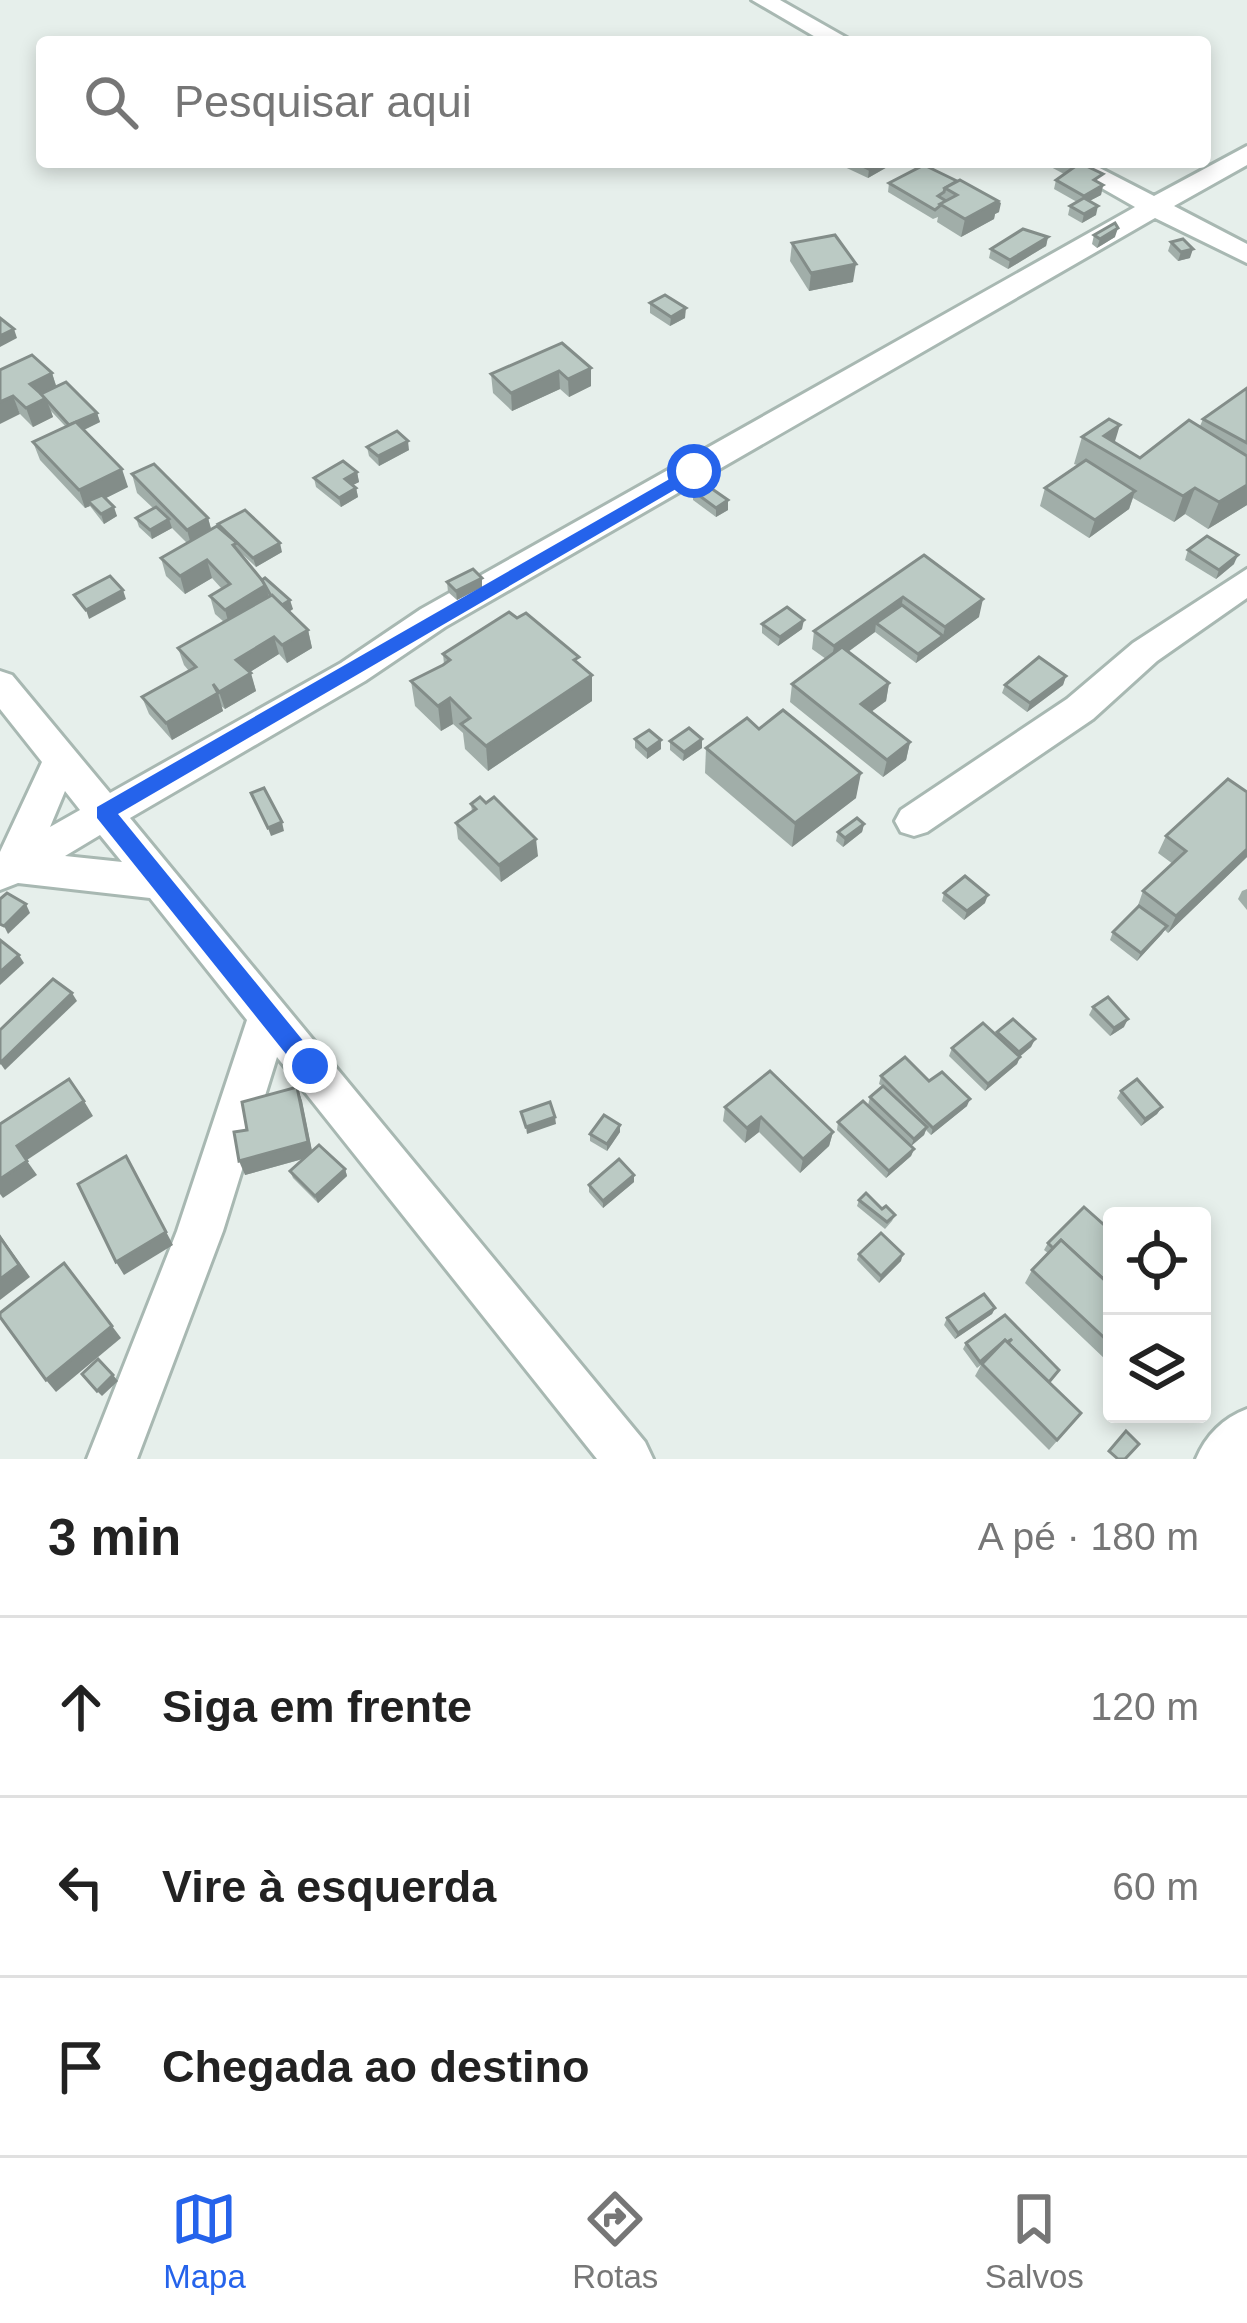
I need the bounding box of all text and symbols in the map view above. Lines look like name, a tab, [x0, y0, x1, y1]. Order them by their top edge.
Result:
search box	[36, 36, 1211, 168]
icon: search	[78, 69, 144, 135]
text: Pesquisar aqui	[174, 76, 472, 127]
route start	[667, 444, 721, 498]
route end	[283, 1039, 337, 1093]
map controls	[1103, 1207, 1211, 1423]
button: locate	[1103, 1207, 1211, 1315]
button: layers	[1103, 1315, 1211, 1423]
text: 3 min	[48, 1509, 181, 1566]
text: A pé · 180 m	[978, 1515, 1199, 1558]
icon: ahead	[48, 1674, 114, 1740]
text: Siga em frente	[162, 1681, 472, 1732]
text: 120 m	[1091, 1685, 1199, 1728]
icon: left	[48, 1854, 114, 1920]
text: Vire à esquerda	[162, 1861, 496, 1912]
text: 60 m	[1112, 1865, 1199, 1908]
icon: arrive	[48, 2034, 114, 2100]
text: Chegada ao destino	[162, 2041, 590, 2092]
tab: Mapa	[163, 2186, 246, 2296]
tab: Rotas	[572, 2186, 658, 2296]
tab: Salvos	[985, 2186, 1084, 2296]

